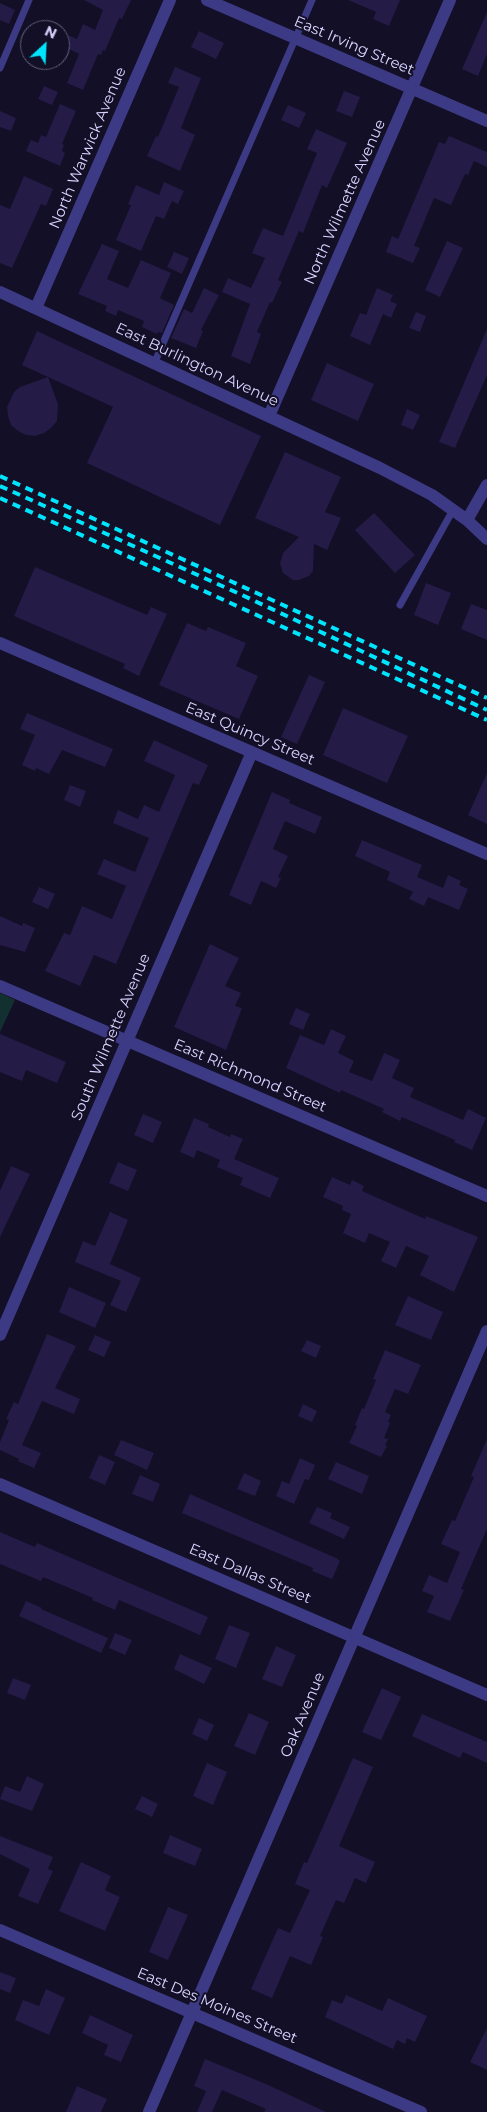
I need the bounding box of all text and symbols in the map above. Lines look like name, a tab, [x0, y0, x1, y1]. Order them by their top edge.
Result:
street label: East Irving Street	[291, 13, 417, 79]
north arrow	[20, 20, 70, 70]
text: N	[42, 22, 60, 43]
street label: North Warwick Avenue	[46, 64, 130, 232]
street label: North Wilmette Avenue	[300, 117, 390, 287]
street label: East Burlington Avenue	[113, 319, 281, 411]
street label: East Quincy Street	[183, 699, 317, 769]
street label: South Wilmette Avenue	[68, 951, 154, 1123]
street label: East Richmond Street	[171, 1036, 329, 1116]
street label: East Dallas Street	[186, 1540, 314, 1608]
street label: Oak Avenue	[277, 1670, 329, 1760]
street label: East Des Moines Street	[134, 1964, 300, 2048]

